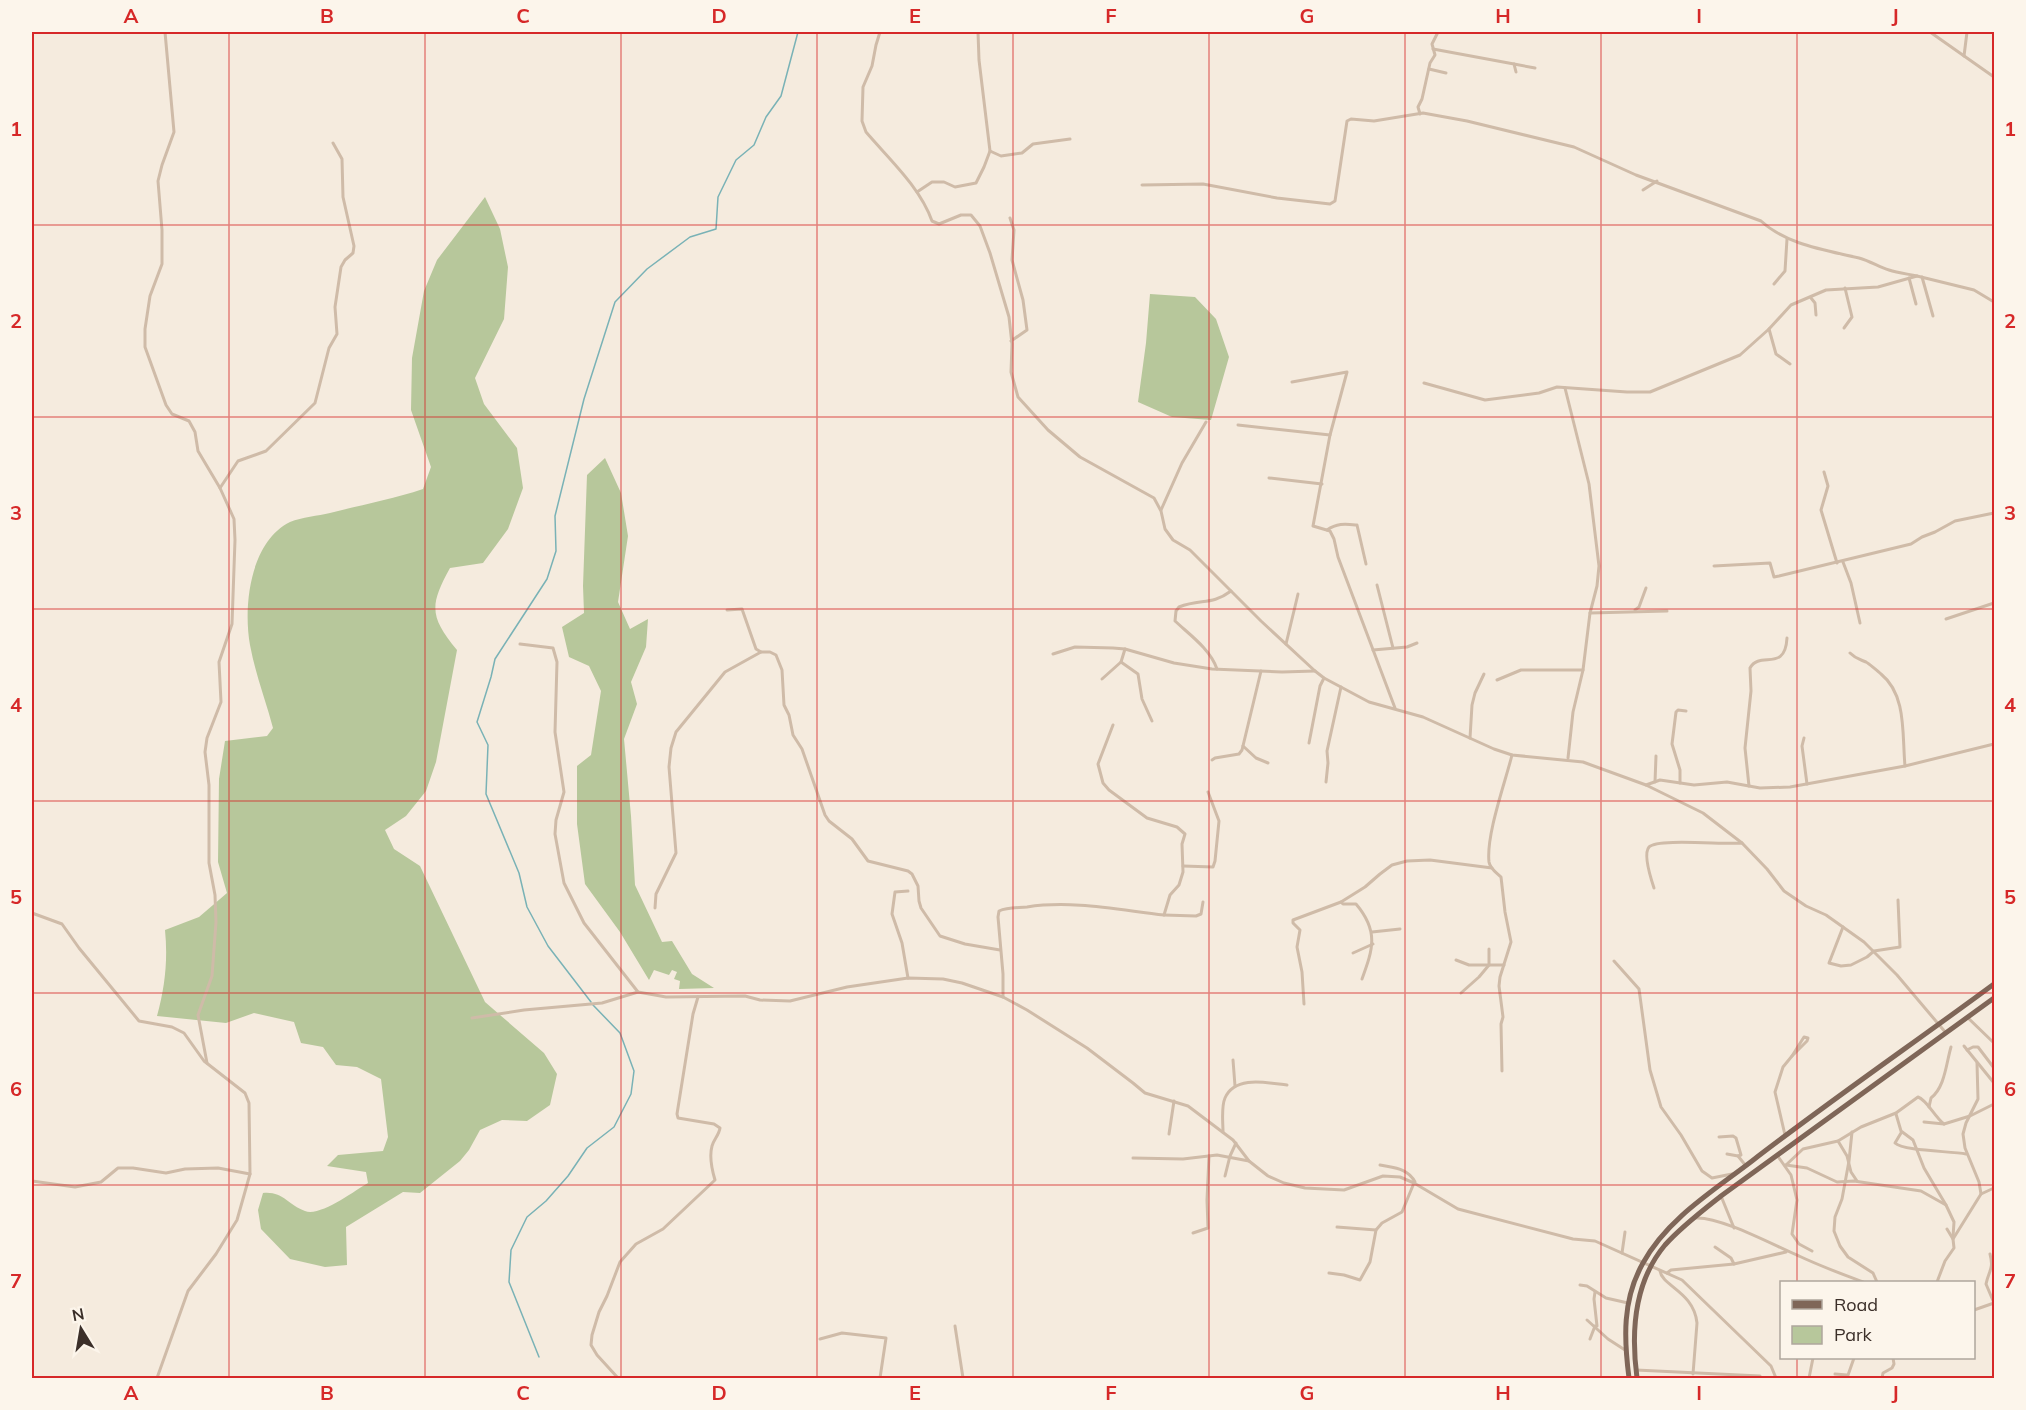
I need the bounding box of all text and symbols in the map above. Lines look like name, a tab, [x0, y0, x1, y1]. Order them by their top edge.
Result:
text: A	[124, 3, 139, 28]
text: B	[320, 3, 334, 28]
text: C	[516, 3, 530, 28]
text: D	[711, 3, 727, 28]
text: E	[909, 3, 921, 28]
text: F	[1105, 3, 1117, 28]
text: G	[1300, 3, 1314, 28]
text: H	[1495, 3, 1511, 28]
text: I	[1696, 3, 1702, 28]
text: J	[1891, 3, 1899, 28]
text: 1	[10, 116, 22, 141]
text: 1	[2004, 116, 2016, 141]
text: 2	[10, 308, 22, 333]
text: 2	[2004, 308, 2016, 333]
text: 3	[10, 500, 22, 525]
text: 3	[2004, 500, 2016, 525]
text: 4	[10, 692, 22, 717]
text: 4	[2004, 692, 2016, 717]
text: 5	[10, 884, 22, 909]
text: 5	[2004, 884, 2016, 909]
text: 6	[10, 1076, 22, 1101]
text: 6	[2004, 1076, 2016, 1101]
text: 7	[10, 1268, 22, 1293]
text: 7	[2004, 1268, 2016, 1293]
legend	[1780, 1281, 1975, 1359]
text: Road	[1834, 1293, 1878, 1316]
north arrow	[51, 1299, 111, 1359]
text: N	[70, 1303, 86, 1325]
text: Park	[1834, 1323, 1873, 1346]
text: A	[124, 1380, 139, 1405]
text: B	[320, 1380, 334, 1405]
text: C	[516, 1380, 530, 1405]
text: D	[711, 1380, 727, 1405]
text: E	[909, 1380, 921, 1405]
text: F	[1105, 1380, 1117, 1405]
text: G	[1300, 1380, 1314, 1405]
text: H	[1495, 1380, 1511, 1405]
text: I	[1696, 1380, 1702, 1405]
text: J	[1891, 1380, 1899, 1405]

